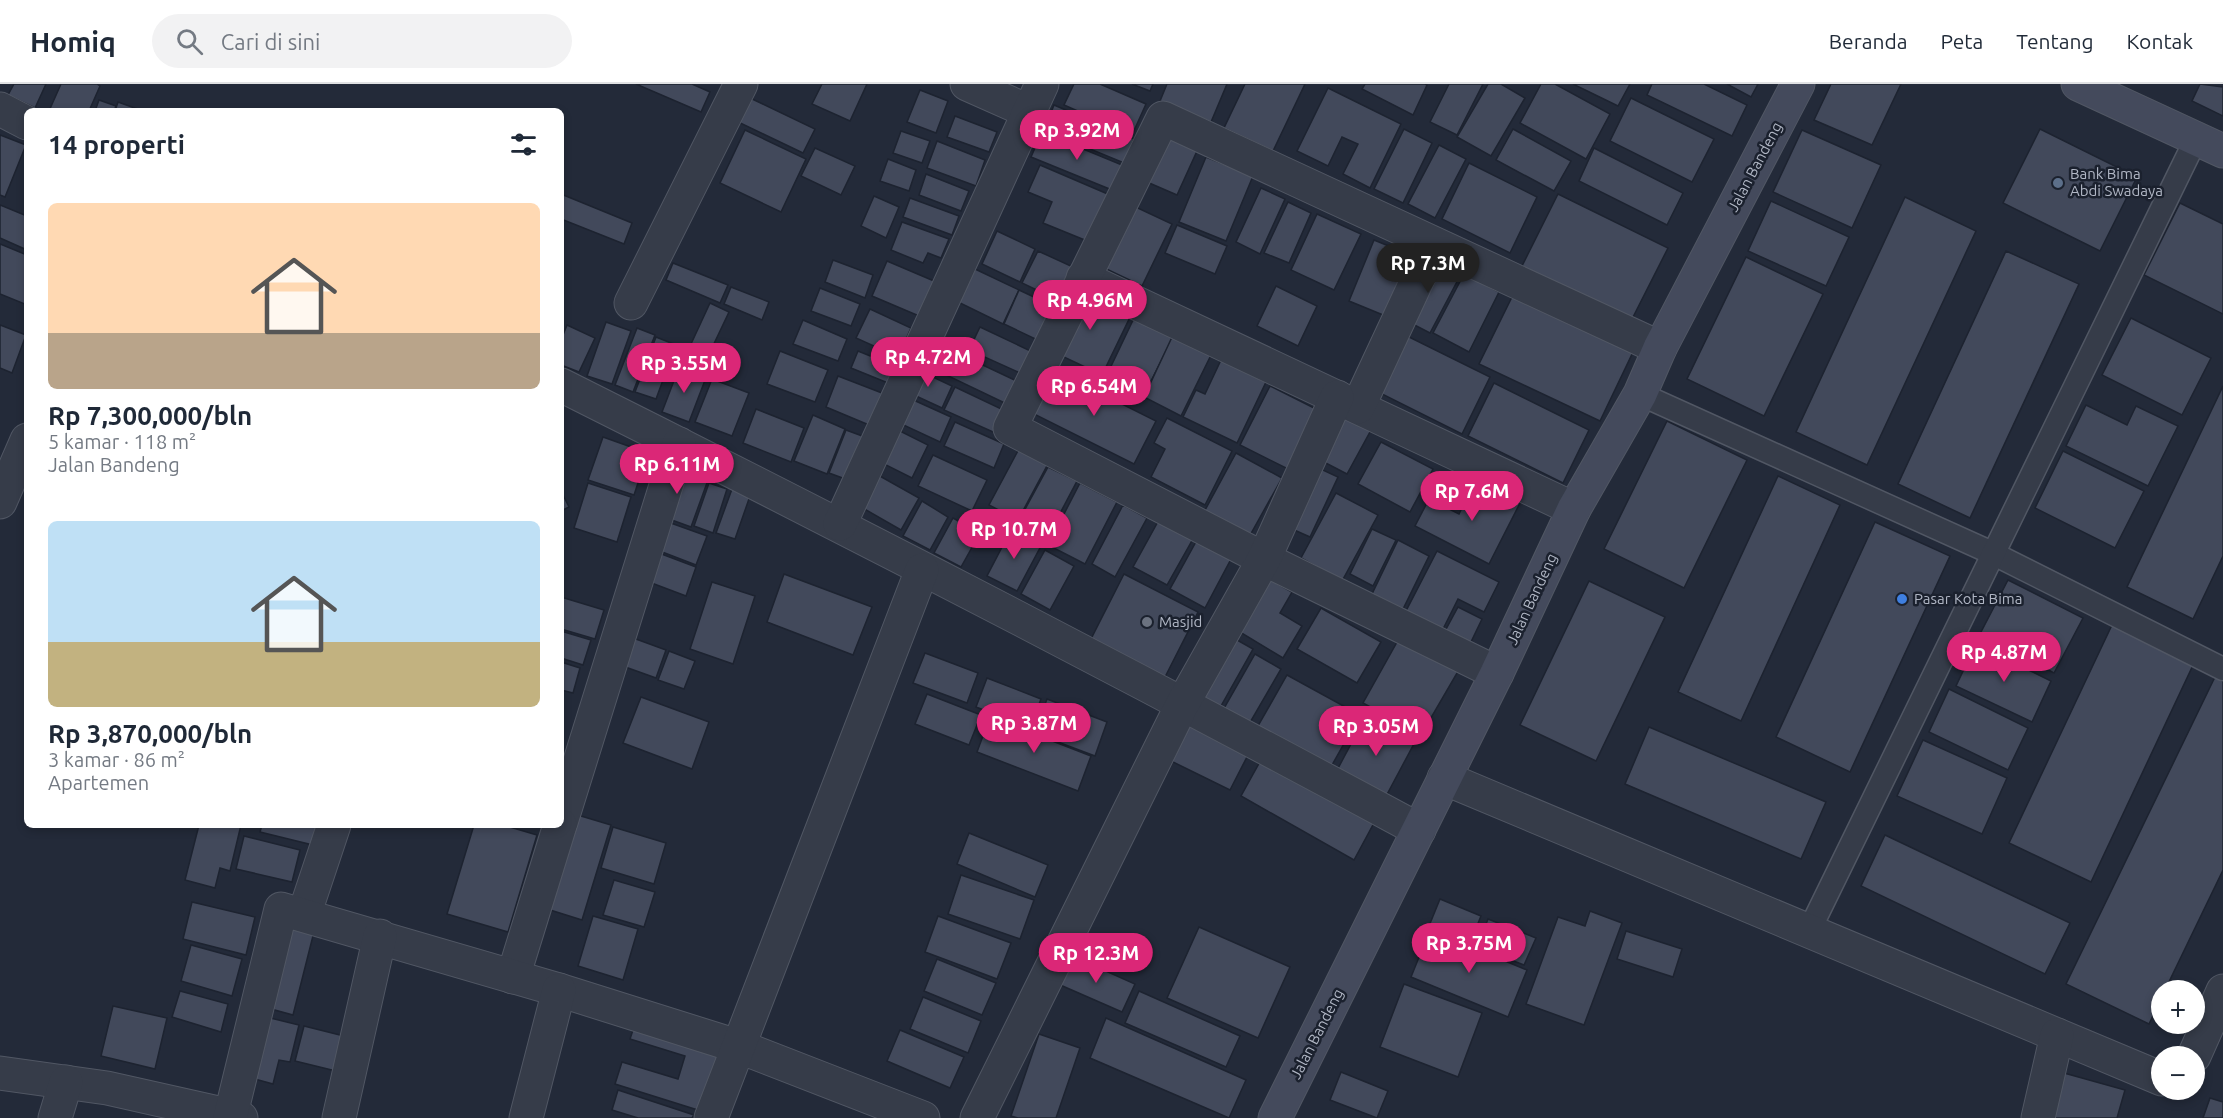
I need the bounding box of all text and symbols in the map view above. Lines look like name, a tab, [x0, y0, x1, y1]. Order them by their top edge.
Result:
search box	[152, 14, 572, 68]
icon: search	[173, 25, 206, 58]
text: Homiq	[30, 26, 116, 57]
text: Cari di sini	[221, 29, 320, 54]
text: Beranda	[1829, 29, 1908, 53]
text: Peta	[1941, 29, 1983, 53]
text: Tentang	[2016, 29, 2094, 53]
text: Kontak	[2127, 29, 2193, 53]
pin: Rp 3.92M	[1015, 110, 1139, 161]
text: Rp 3.92M	[1034, 118, 1120, 141]
street label: Jalan Bandeng	[1724, 119, 1785, 214]
icon: filters	[507, 128, 540, 161]
text: 14 properti	[48, 130, 185, 159]
place label: Bank Bima Abdi Swadaya	[2070, 165, 2163, 199]
marker: Bank Bima Abdi Swadaya	[2051, 176, 2065, 190]
icon: home	[240, 242, 348, 350]
pin: Rp 7.3M	[1373, 243, 1483, 294]
text: Rp 7.3M	[1390, 251, 1466, 274]
pin: Rp 4.96M	[1028, 280, 1152, 331]
text: Rp 4.96M	[1047, 288, 1133, 311]
pin: Rp 4.72M	[866, 337, 990, 388]
pin: Rp 3.55M	[622, 343, 746, 394]
text: Rp 4.72M	[885, 345, 971, 368]
text: Rp 3.55M	[641, 351, 727, 374]
pin: Rp 6.54M	[1032, 366, 1156, 417]
text: Rp 6.54M	[1051, 374, 1137, 397]
text: Rp 7,300,000/bln	[48, 401, 252, 430]
text: 5 kamar · 118 m²	[48, 430, 196, 453]
pin: Rp 6.11M	[615, 444, 739, 495]
text: Rp 6.11M	[634, 452, 720, 475]
text: Jalan Bandeng	[48, 453, 180, 476]
pin: Rp 7.6M	[1417, 471, 1527, 522]
text: Rp 7.6M	[1434, 479, 1510, 502]
pin: Rp 10.7M	[952, 509, 1076, 560]
text: Rp 10.7M	[971, 517, 1057, 540]
street label: Jalan Bandeng	[1503, 550, 1560, 647]
icon: home	[240, 560, 348, 668]
place label: Pasar Kota Bima	[1914, 590, 2022, 607]
marker: Pasar Kota Bima	[1895, 592, 1909, 606]
place label: Masjid	[1159, 613, 1202, 630]
marker: Masjid	[1140, 615, 1154, 629]
pin: Rp 4.87M	[1942, 632, 2066, 683]
text: Rp 4.87M	[1961, 640, 2047, 663]
pin: Rp 3.87M	[972, 703, 1096, 754]
pin: Rp 3.05M	[1314, 706, 1438, 757]
text: Rp 3.87M	[991, 711, 1077, 734]
text: Rp 3.05M	[1333, 714, 1419, 737]
text: Rp 3,870,000/bln	[48, 719, 252, 748]
text: 3 kamar · 86 m²	[48, 748, 185, 771]
text: Apartemen	[48, 771, 149, 794]
pin: Rp 3.75M	[1407, 923, 1531, 974]
text: Rp 3.75M	[1426, 931, 1512, 954]
pin: Rp 12.3M	[1034, 933, 1158, 984]
text: Rp 12.3M	[1053, 941, 1139, 964]
map controls	[2151, 980, 2205, 1100]
button: +	[2151, 980, 2205, 1034]
street label: Jalan Bandeng	[1287, 986, 1347, 1082]
button: −	[2151, 1046, 2205, 1100]

